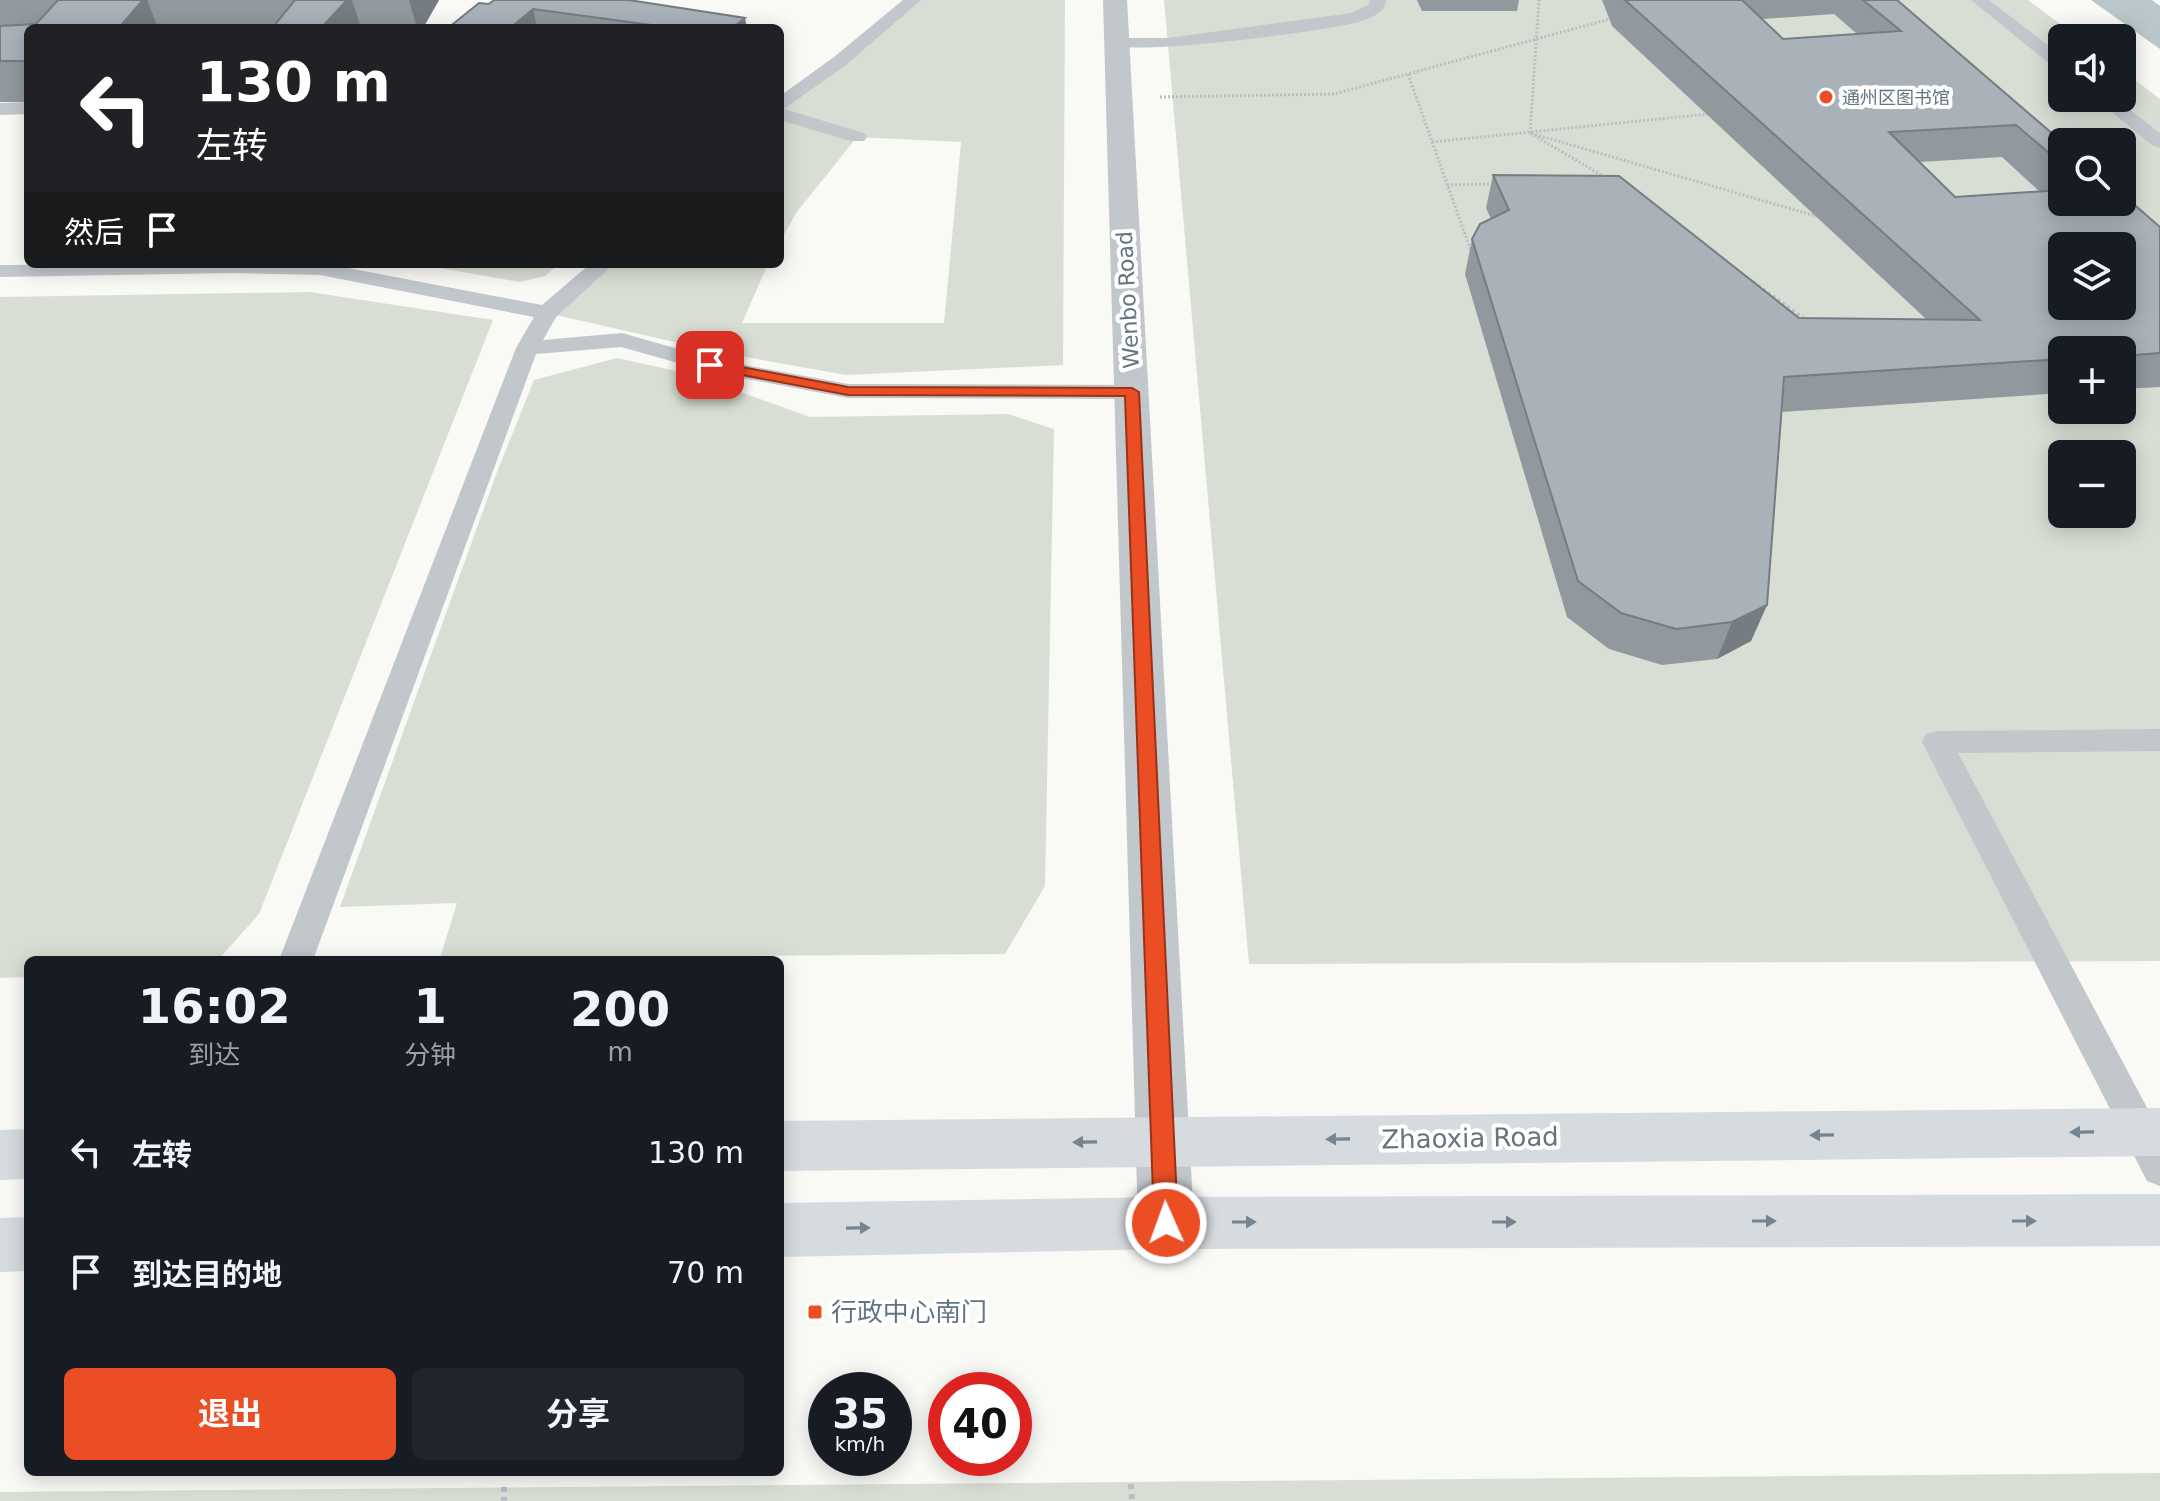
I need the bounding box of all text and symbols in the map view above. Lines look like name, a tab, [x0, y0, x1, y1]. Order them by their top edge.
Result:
map controls	[2048, 24, 2136, 528]
button: sound	[2048, 24, 2136, 112]
text: 130 m	[196, 49, 391, 114]
icon: left	[64, 56, 168, 160]
place label: 通州区图书馆	[1842, 87, 1950, 108]
marker: 通州区图书馆	[1817, 88, 1835, 106]
text: 左转	[196, 125, 268, 166]
button: search	[2048, 128, 2136, 216]
icon: arrive	[140, 208, 184, 252]
text: 然后	[64, 215, 124, 250]
street label: Wenbo Road	[1112, 231, 1144, 369]
button: layers	[2048, 232, 2136, 320]
pin	[676, 331, 744, 399]
button: +	[2048, 336, 2136, 424]
icon: arrive	[688, 343, 732, 387]
button: −	[2048, 440, 2136, 528]
text: 16:02	[138, 978, 291, 1034]
text: 1	[414, 978, 447, 1034]
text: 200	[570, 981, 670, 1037]
text: m	[607, 1037, 633, 1067]
text: 到达	[188, 1040, 240, 1070]
text: 分钟	[404, 1040, 456, 1070]
street label: Zhaoxia Road	[1381, 1121, 1559, 1155]
one-way arrow	[2069, 1126, 2094, 1138]
one-way arrow	[1809, 1129, 1834, 1141]
icon: left	[64, 1130, 108, 1174]
one-way arrow	[1325, 1133, 1350, 1146]
text: 130 m	[648, 1135, 744, 1170]
one-way arrow	[1072, 1136, 1097, 1148]
text: 左转	[132, 1137, 192, 1172]
position arrow	[1124, 1181, 1208, 1265]
one-way arrow	[1752, 1215, 1777, 1227]
one-way arrow	[2012, 1215, 2037, 1227]
one-way arrow	[1232, 1216, 1257, 1228]
one-way arrow	[1492, 1216, 1517, 1228]
one-way arrow	[846, 1222, 871, 1234]
icon: arrive	[64, 1250, 108, 1294]
text: 70 m	[667, 1255, 744, 1290]
text: 到达目的地	[132, 1257, 282, 1292]
place label: 行政中心南门	[831, 1297, 987, 1327]
marker: 行政中心南门	[806, 1303, 824, 1321]
button: 退出	[64, 1368, 396, 1460]
button: 分享	[412, 1368, 744, 1460]
speed limit sign: 40	[928, 1372, 1032, 1476]
text: 35	[832, 1391, 888, 1437]
text: km/h	[835, 1432, 885, 1456]

